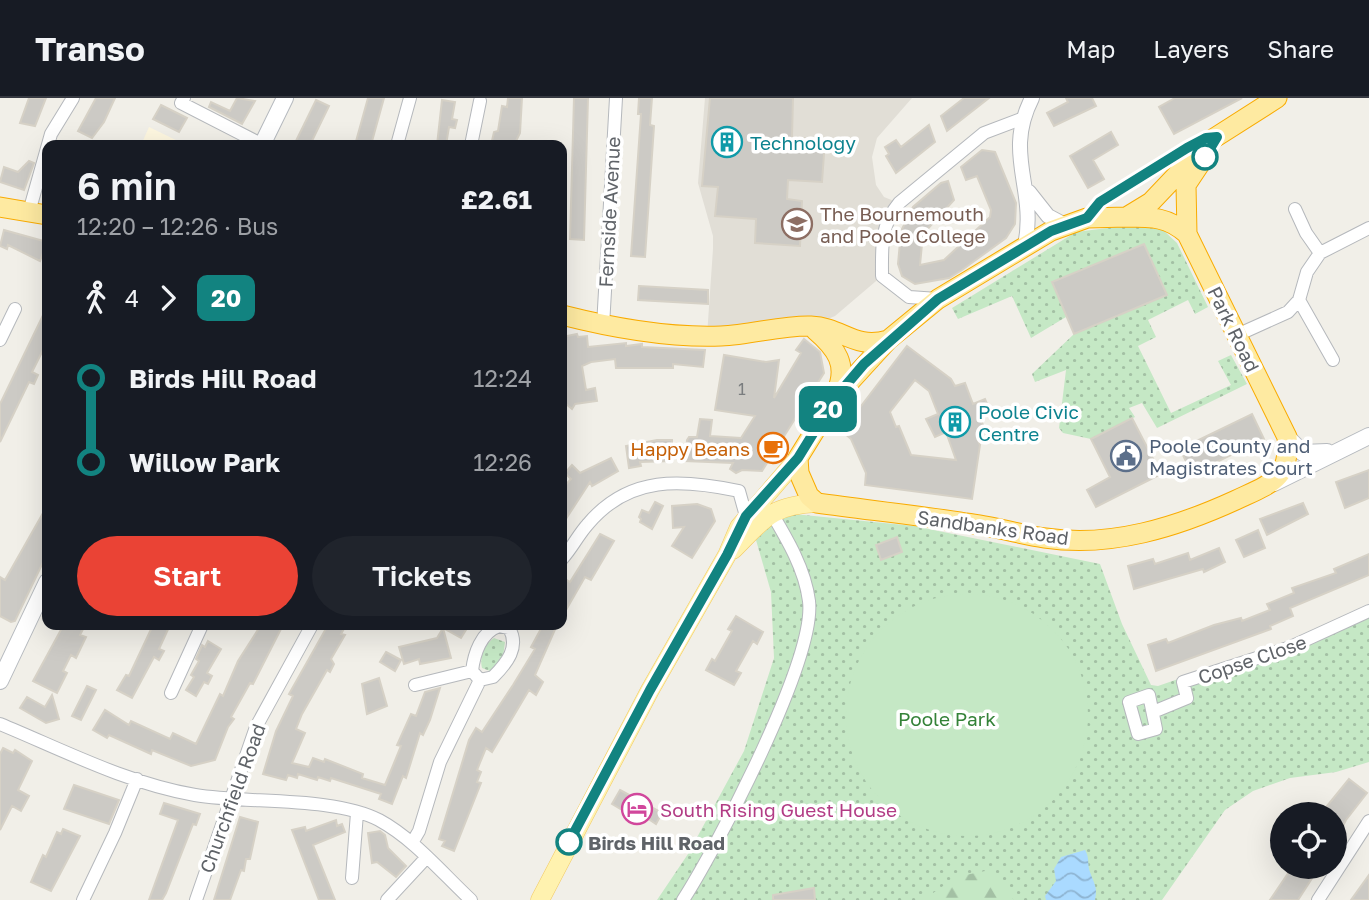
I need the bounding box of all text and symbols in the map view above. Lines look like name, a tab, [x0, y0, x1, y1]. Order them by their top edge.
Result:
text: Transo	[35, 29, 145, 68]
text: Map	[1066, 34, 1115, 63]
text: Layers	[1153, 34, 1229, 63]
text: Share	[1267, 34, 1334, 63]
building icon: Technology	[710, 125, 744, 159]
place label: Technology	[750, 131, 856, 154]
street label: Fernside Avenue	[594, 136, 624, 288]
unlabelled marker	[1192, 144, 1218, 170]
text: 6 min	[77, 163, 177, 208]
text: £2.61	[461, 184, 532, 215]
place label: The Bournemouth and Poole College	[820, 202, 986, 247]
school or university icon: The Bournemouth and Poole College	[780, 207, 814, 241]
text: 12:20 – 12:26 · Bus	[77, 212, 278, 240]
icon: walk	[77, 279, 115, 317]
icon: forward	[149, 279, 187, 317]
street label: Park Road	[1203, 282, 1265, 376]
text: 20	[211, 283, 241, 312]
text: 4	[125, 284, 139, 312]
text: Birds Hill Road	[129, 363, 316, 394]
text: 12:24	[473, 364, 532, 392]
house number: 1	[738, 379, 746, 399]
line badge: 20	[796, 386, 860, 432]
text: 20	[813, 394, 843, 423]
place label: Poole Civic Centre	[978, 400, 1079, 445]
building icon: Poole Civic Centre	[938, 405, 972, 439]
cafe icon: Happy Beans	[756, 431, 790, 465]
place label: Poole County and Magistrates Court	[1149, 434, 1313, 479]
place label: Happy Beans	[630, 437, 750, 460]
public building icon: Poole County and Magistrates Court	[1109, 439, 1143, 473]
text: Willow Park	[129, 447, 280, 478]
text: 12:26	[473, 448, 532, 476]
street label: Sandbanks Road	[916, 505, 1070, 549]
button: Start	[77, 536, 298, 616]
button: Tickets	[312, 536, 532, 616]
street label: Copse Close	[1195, 630, 1309, 688]
park label: Poole Park	[898, 707, 996, 730]
street label: Churchfield Road	[194, 720, 270, 876]
hotel icon: South Rising Guest House	[620, 792, 654, 826]
place label: South Rising Guest House	[660, 798, 897, 821]
map controls	[1270, 802, 1347, 879]
button: locate	[1270, 802, 1347, 879]
marker: Birds Hill Road	[556, 829, 582, 855]
place label: Birds Hill Road	[588, 831, 725, 854]

